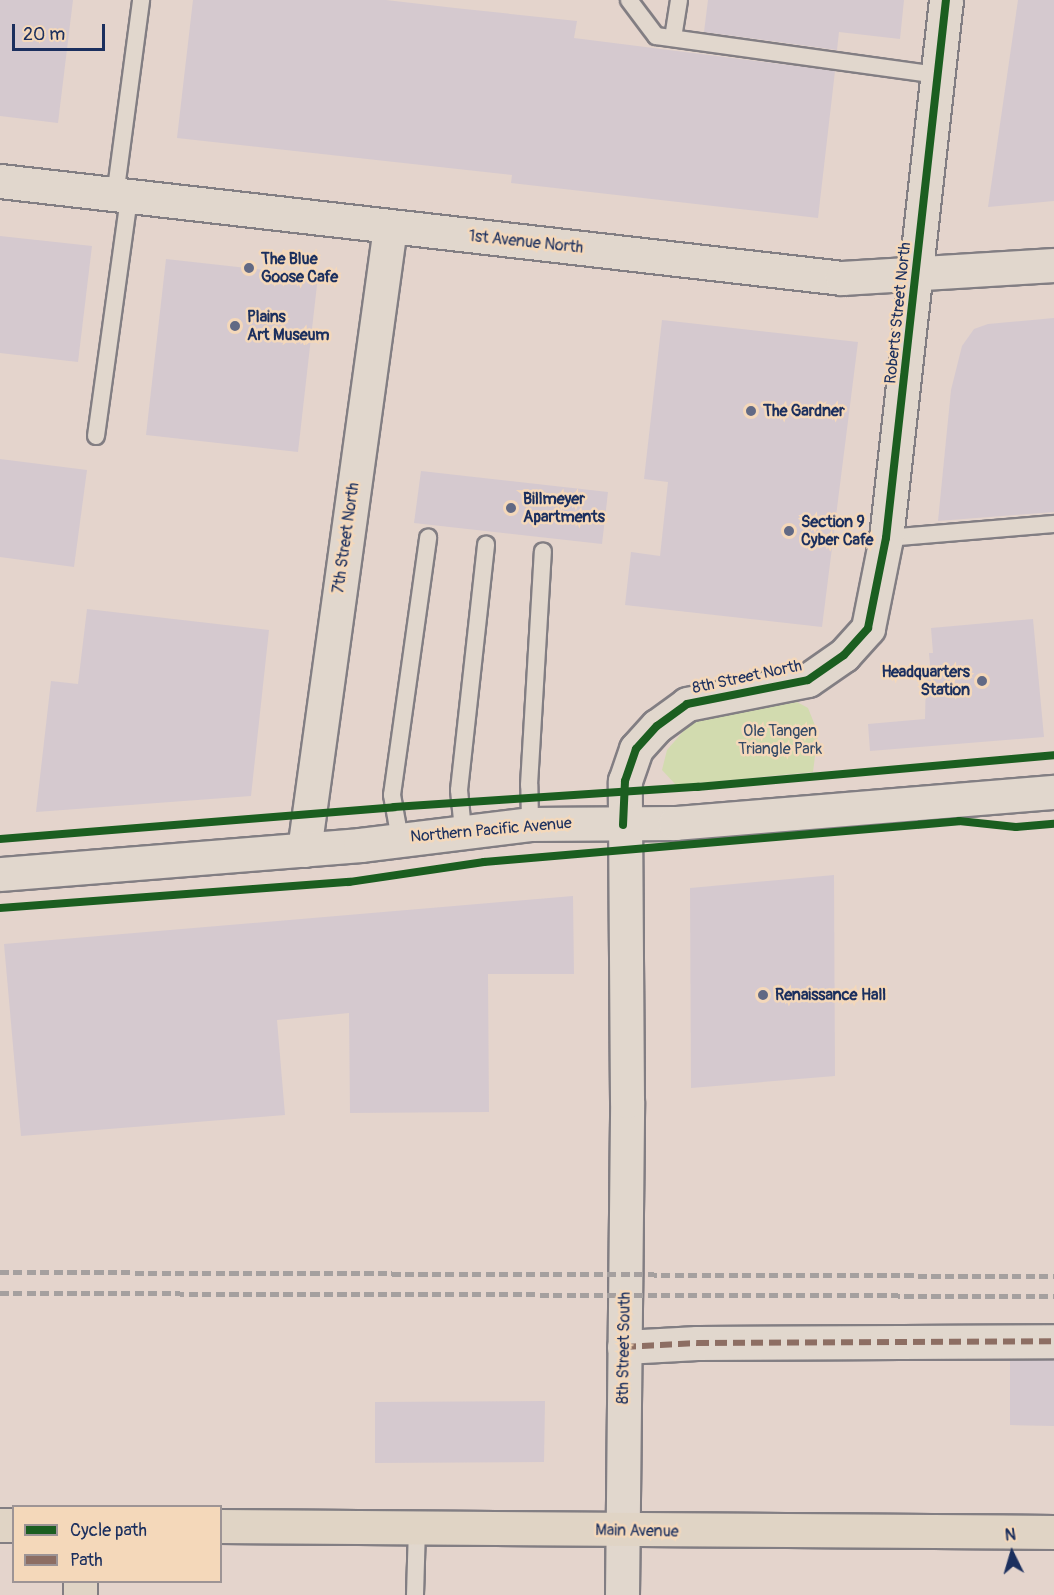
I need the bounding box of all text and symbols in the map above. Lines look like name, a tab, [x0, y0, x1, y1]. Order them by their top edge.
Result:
scale bar	[15, 12, 108, 50]
text: 20 m	[23, 23, 65, 46]
street label: 1st Avenue North	[468, 226, 584, 258]
street label: Roberts Street North	[881, 241, 915, 385]
place label: The Blue Goose Cafe	[261, 249, 338, 287]
marker: The Blue Goose Cafe	[242, 261, 256, 275]
place label: Plains Art Museum	[247, 307, 329, 345]
marker: Plains Art Museum	[228, 319, 242, 333]
place label: The Gardner	[763, 401, 845, 421]
marker: The Gardner	[744, 404, 758, 418]
street label: 7th Street North	[329, 481, 363, 595]
place label: Billmeyer Apartments	[523, 489, 605, 527]
marker: Billmeyer Apartments	[504, 501, 518, 515]
place label: Section 9 Cyber Cafe	[801, 512, 873, 550]
marker: Section 9 Cyber Cafe	[782, 524, 796, 538]
street label: 8th Street North	[691, 656, 803, 698]
place label: Headquarters Station	[881, 662, 970, 700]
marker: Headquarters Station	[975, 674, 989, 688]
park label: Ole Tangen Triangle Park	[738, 721, 822, 759]
street label: Northern Pacific Avenue	[410, 813, 572, 847]
place label: Renaissance Hall	[775, 985, 886, 1005]
marker: Renaissance Hall	[756, 988, 770, 1002]
street label: 8th Street South	[613, 1292, 635, 1404]
legend	[12, 1505, 222, 1583]
text: Cycle path	[70, 1519, 147, 1542]
street label: Main Avenue	[595, 1521, 679, 1541]
north arrow	[982, 1523, 1042, 1583]
text: N	[1004, 1525, 1017, 1546]
text: Path	[70, 1549, 103, 1572]

